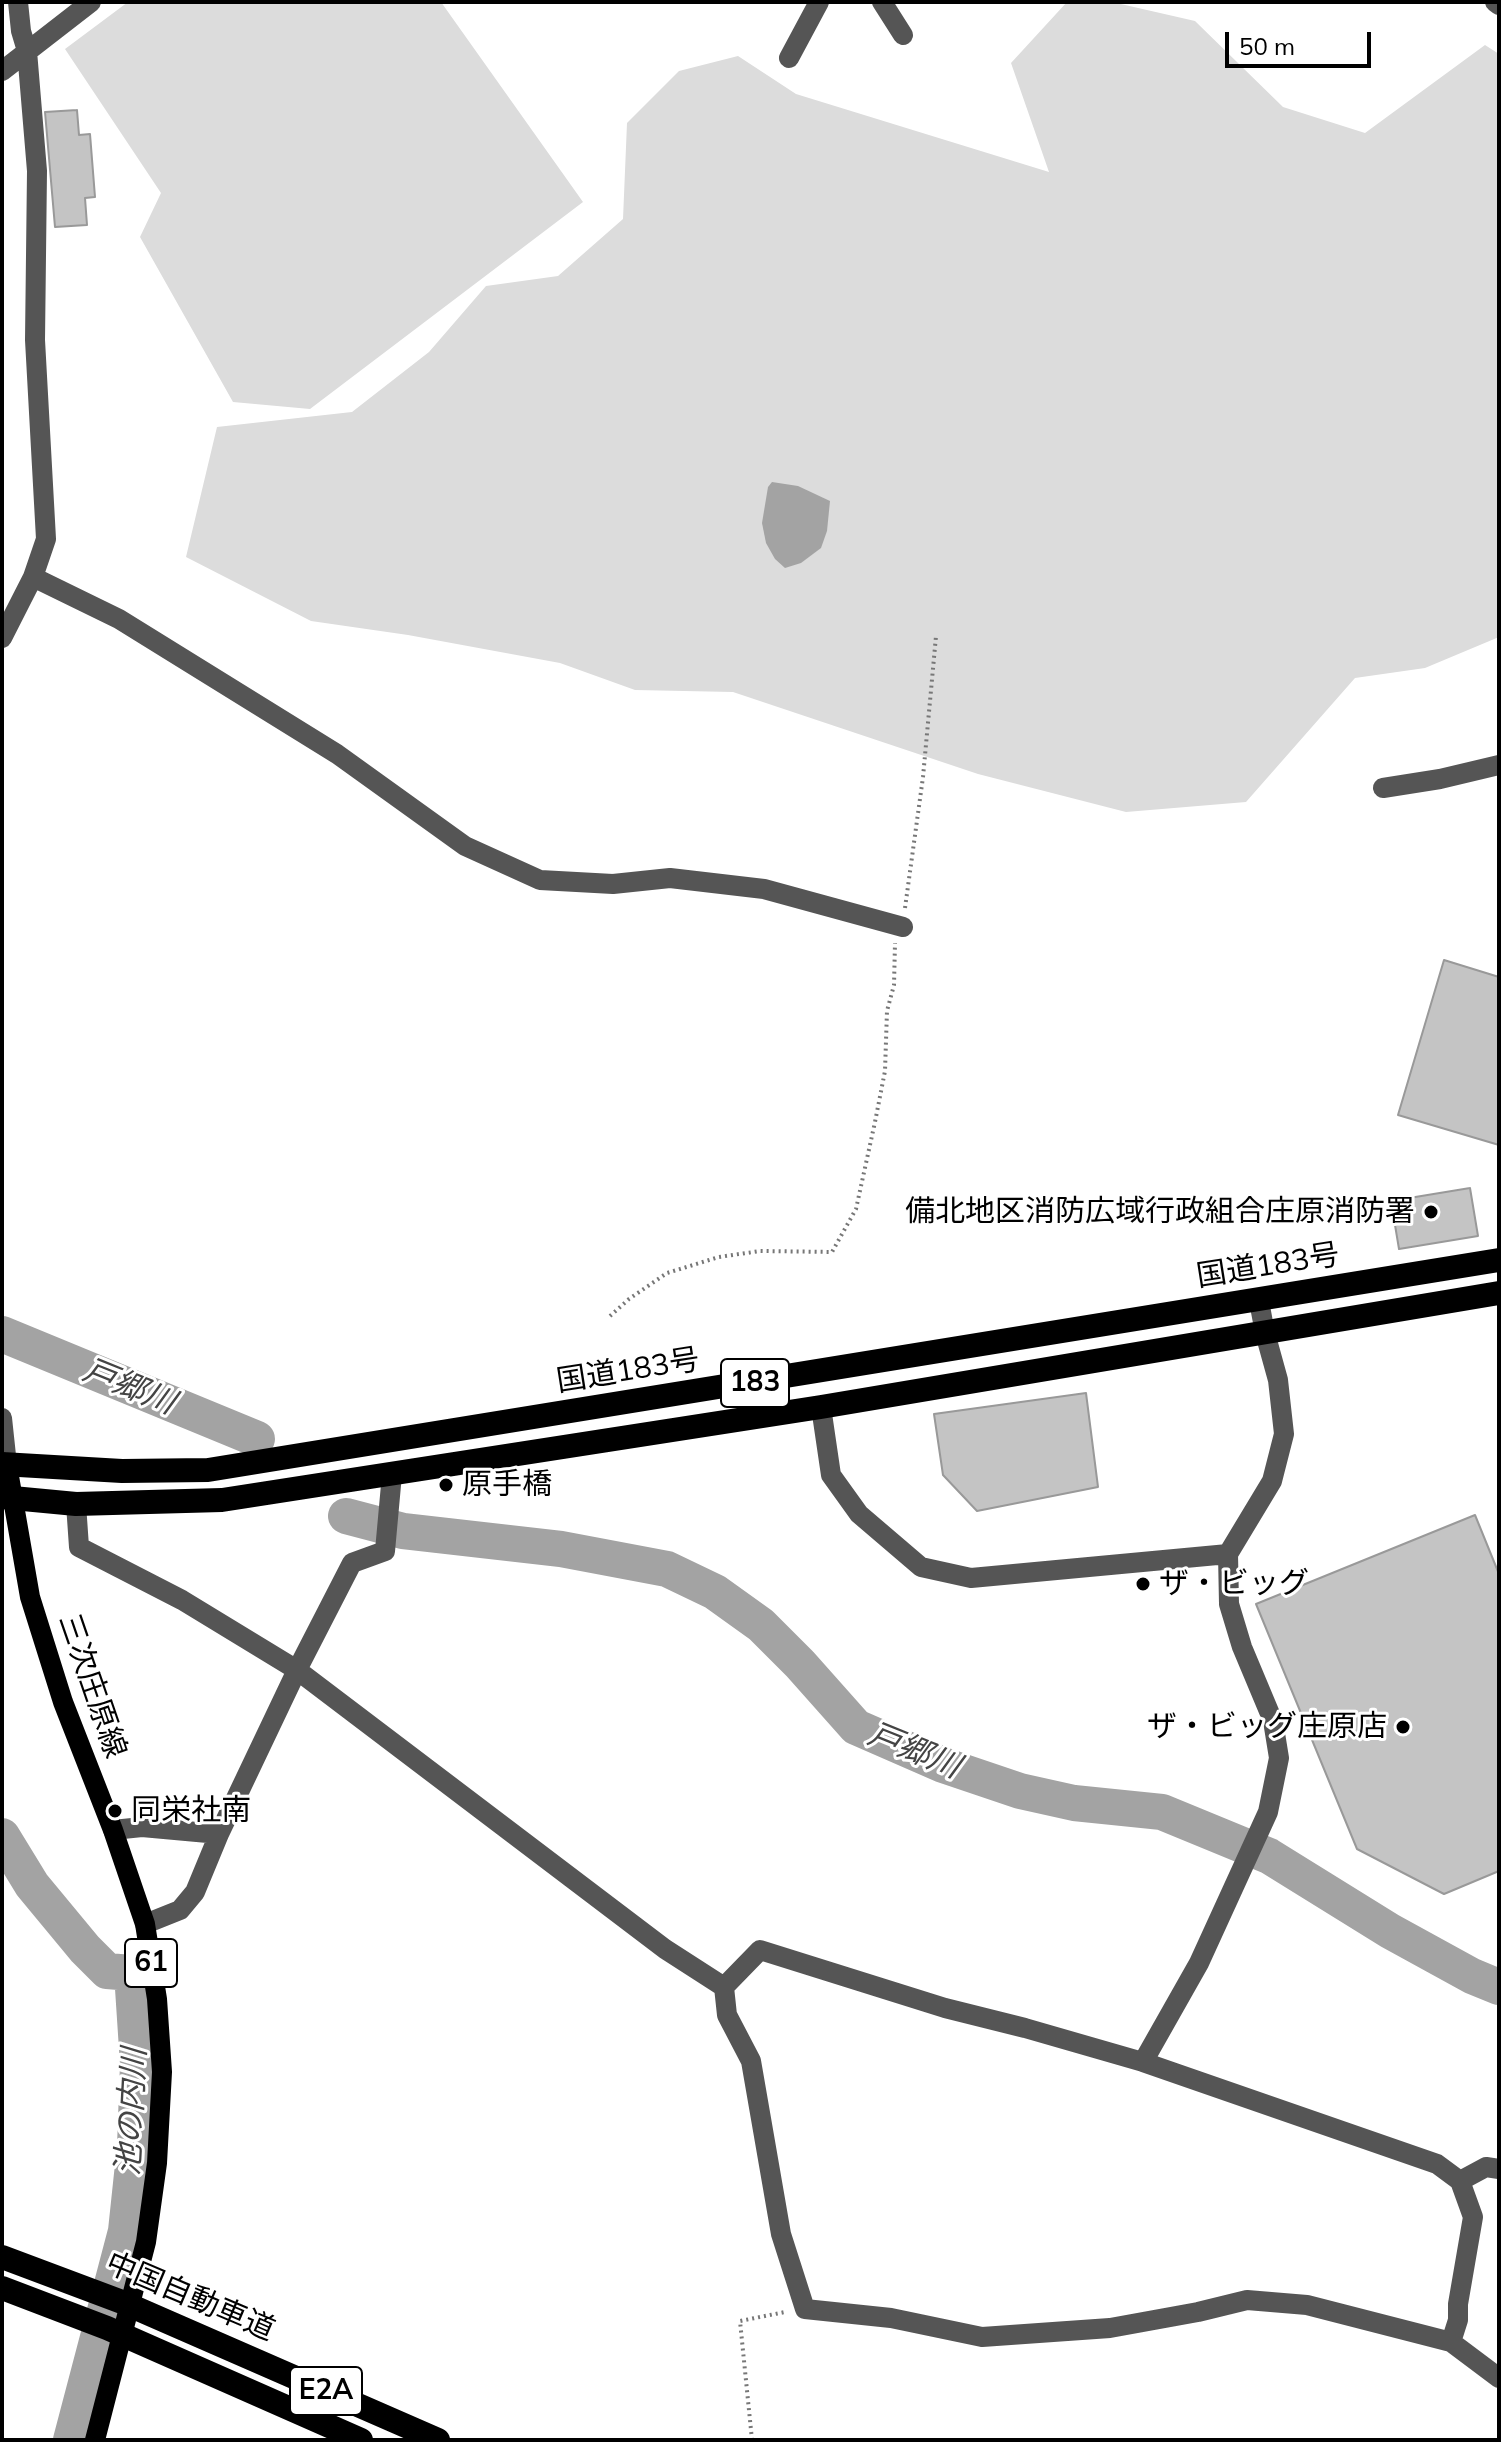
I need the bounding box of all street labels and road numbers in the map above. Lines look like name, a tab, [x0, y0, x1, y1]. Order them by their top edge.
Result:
street label: 国道183号	[1194, 1237, 1342, 1295]
street label: 国道183号	[554, 1342, 702, 1400]
road number: 183	[721, 1359, 789, 1407]
street label: 三次庄原線	[51, 1609, 133, 1763]
road number: 61	[125, 1939, 177, 1987]
street label: 中国自動車道	[100, 2245, 280, 2349]
road number: E2A	[290, 2367, 362, 2415]

